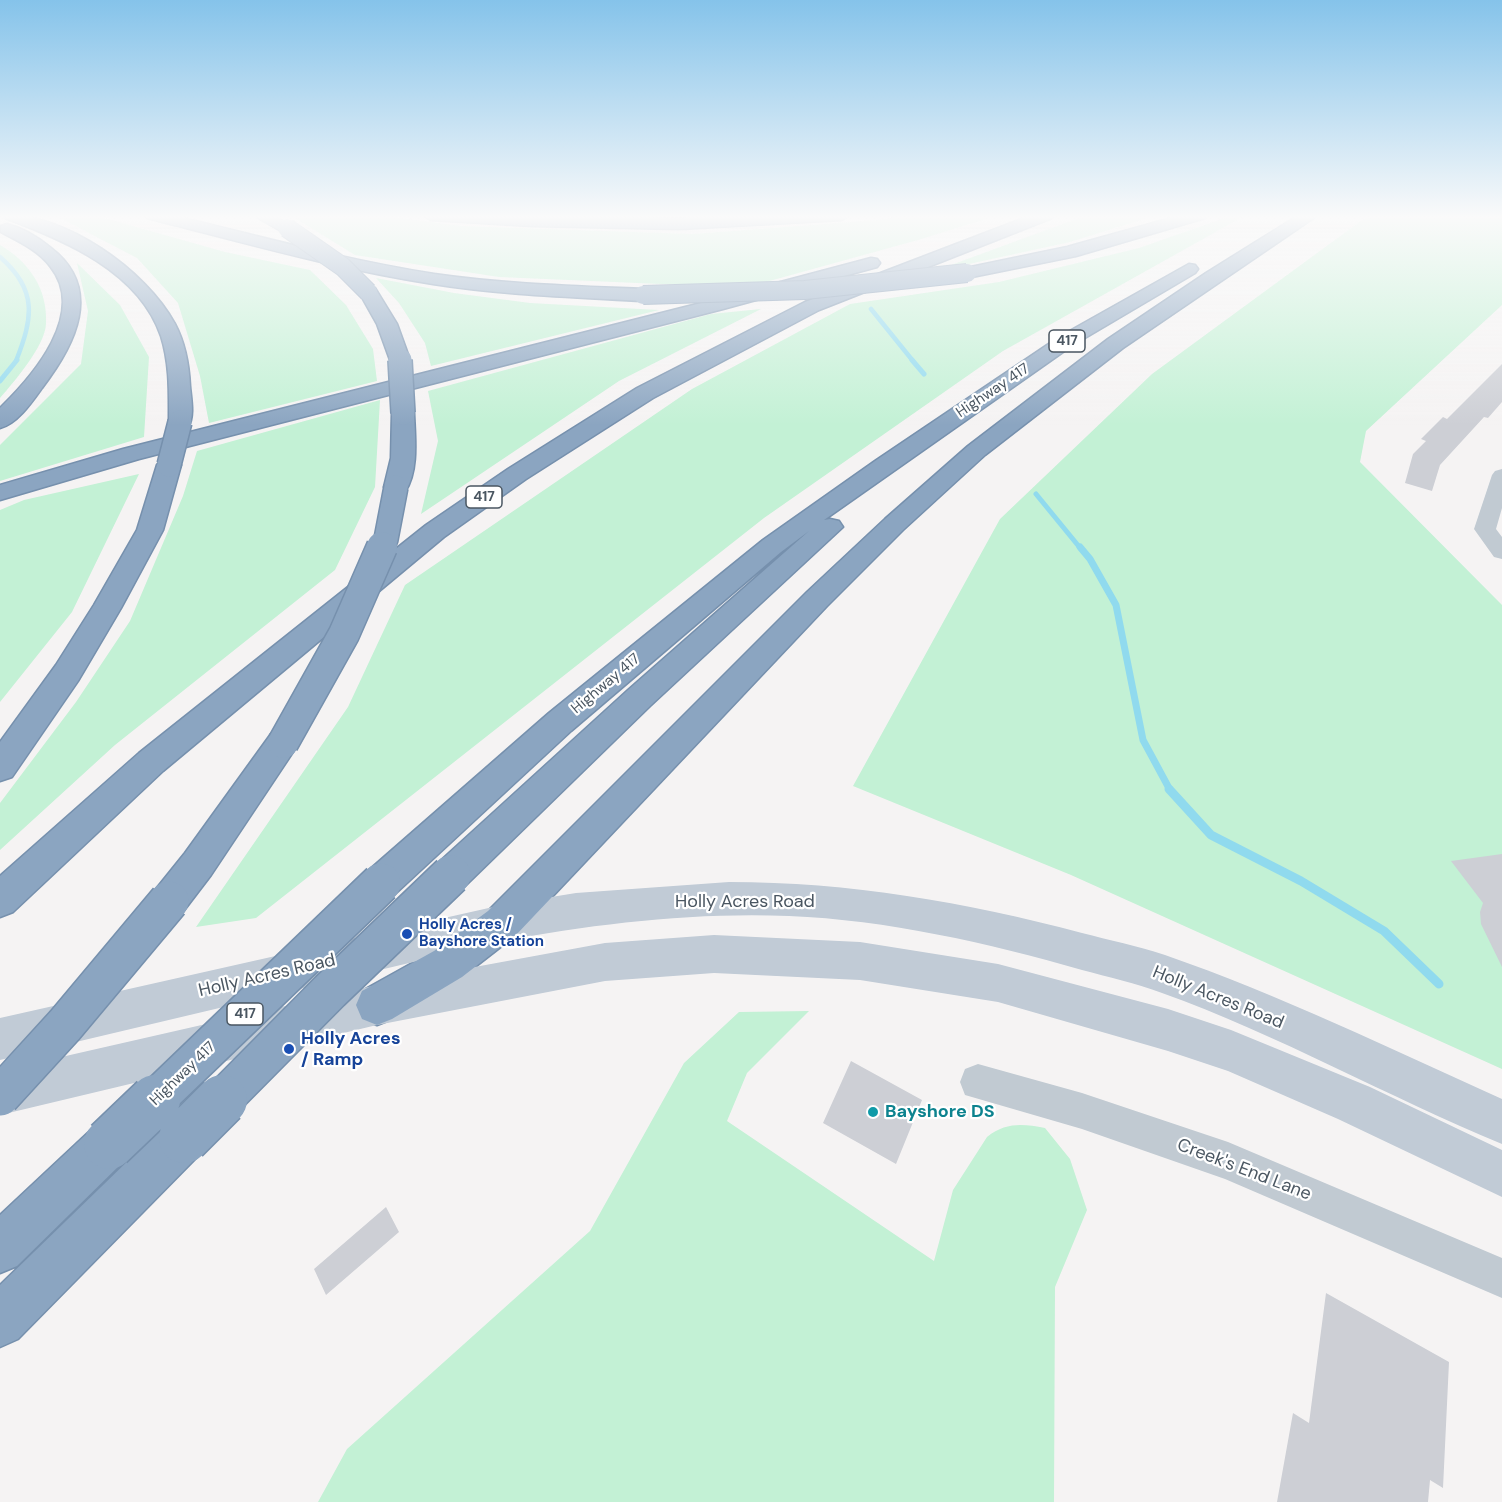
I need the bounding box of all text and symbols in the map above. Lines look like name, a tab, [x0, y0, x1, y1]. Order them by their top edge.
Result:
road number: 417	[1049, 330, 1085, 352]
street label: Highway 417	[953, 360, 1033, 422]
road number: 417	[466, 486, 502, 508]
street label: Highway 417	[568, 650, 644, 718]
street label: Holly Acres Road	[675, 891, 815, 913]
place label: Holly Acres / Bayshore Station	[419, 916, 544, 951]
marker: Holly Acres / Bayshore Station	[400, 927, 414, 941]
street label: Holly Acres Road	[196, 950, 338, 1002]
street label: Holly Acres Road	[1149, 962, 1287, 1034]
road number: 417	[227, 1003, 263, 1025]
place label: Holly Acres / Ramp	[301, 1028, 400, 1070]
street label: Highway 417	[147, 1038, 219, 1110]
marker: Holly Acres / Ramp	[282, 1042, 296, 1056]
place label: Bayshore DS	[885, 1101, 995, 1123]
marker: Bayshore DS	[866, 1105, 880, 1119]
street label: Creek's End Lane	[1174, 1135, 1314, 1205]

